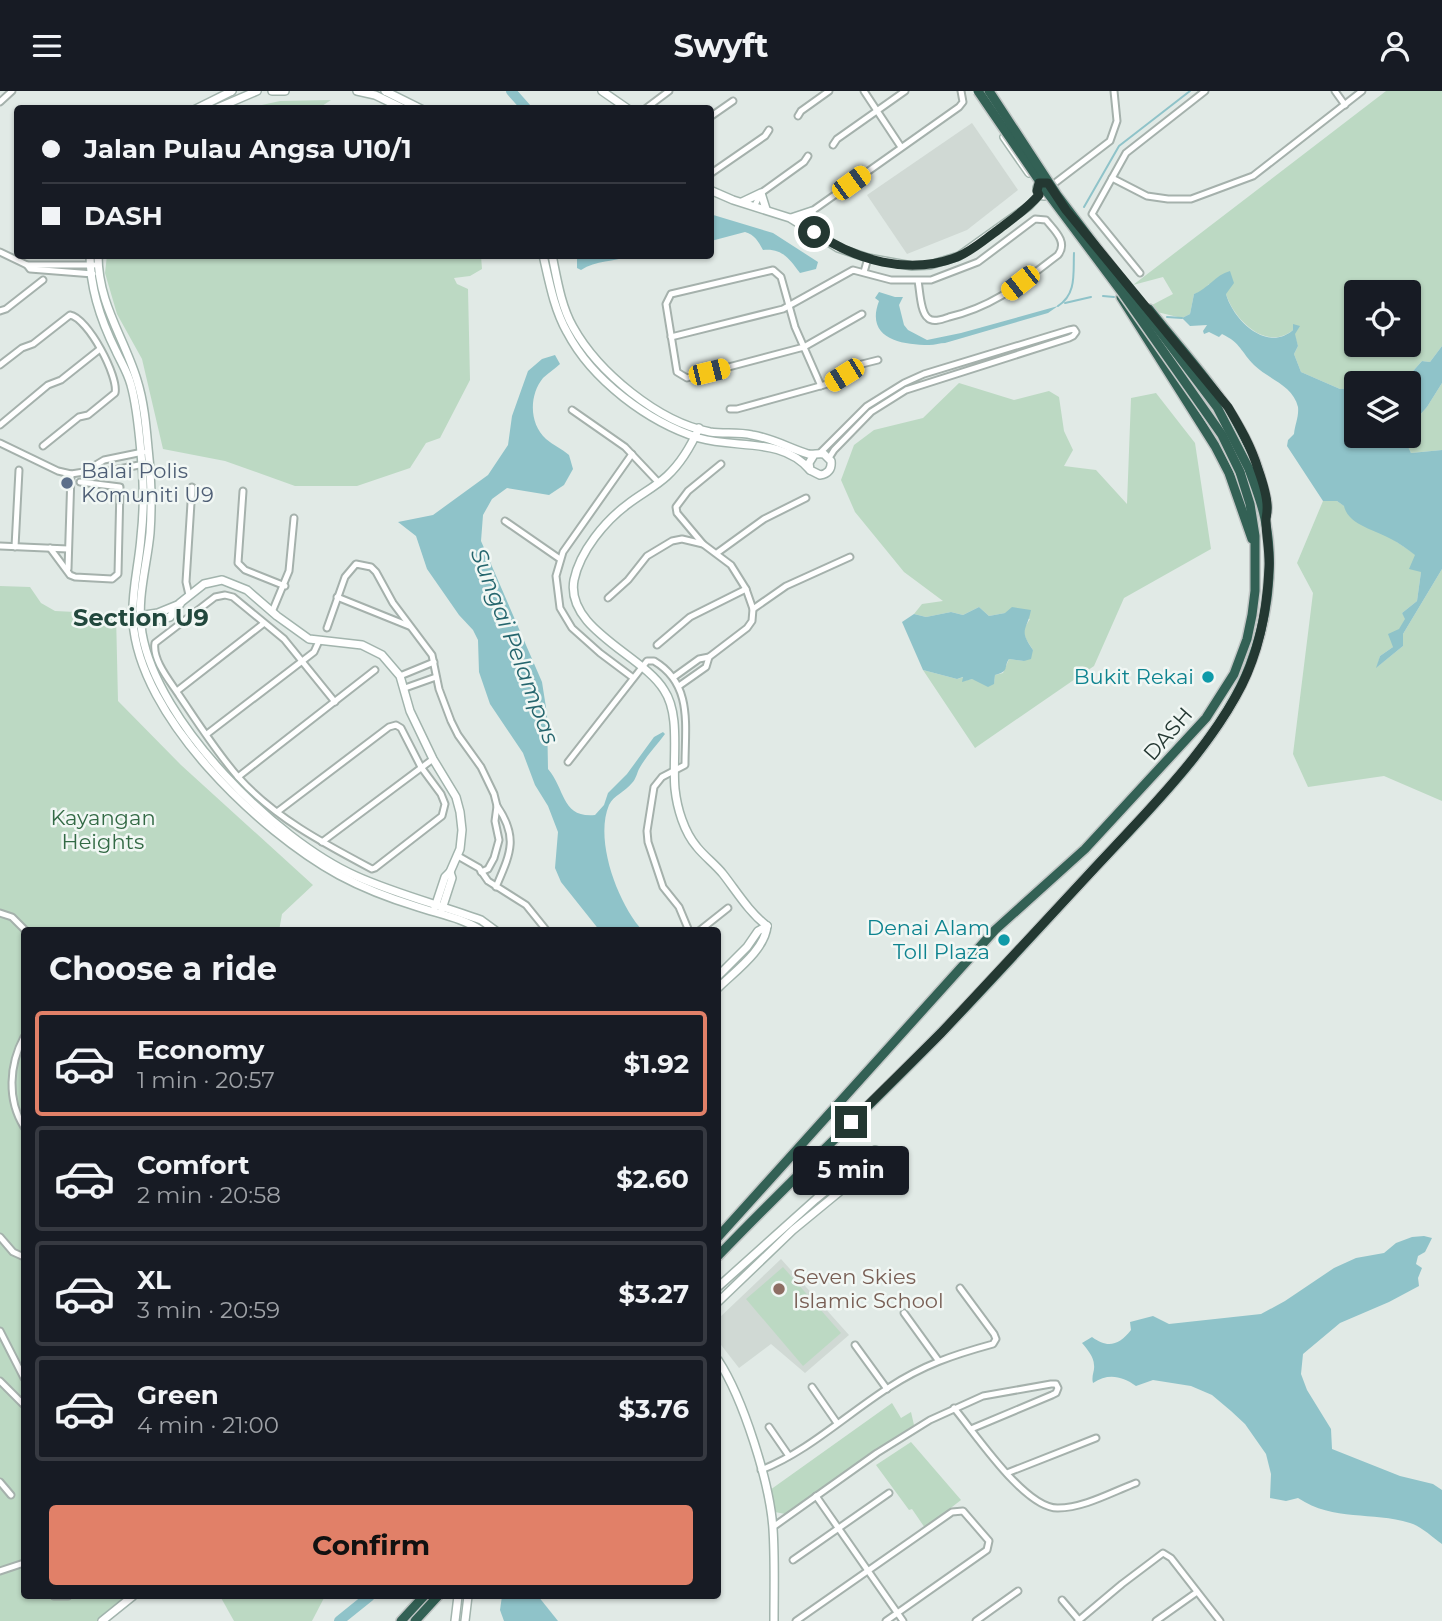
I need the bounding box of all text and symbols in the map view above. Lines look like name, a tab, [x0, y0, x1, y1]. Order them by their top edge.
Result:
text: Swyft	[673, 26, 769, 65]
icon: menu	[28, 27, 66, 65]
icon: person	[1376, 27, 1414, 65]
text: Jalan Pulau Angsa U10/1	[84, 133, 412, 165]
car	[828, 162, 875, 204]
text: DASH	[84, 200, 163, 232]
route start	[798, 216, 830, 248]
car	[997, 262, 1044, 304]
map controls	[1344, 280, 1421, 448]
button: locate	[1344, 280, 1421, 357]
car	[821, 355, 868, 395]
car	[687, 357, 732, 387]
button: layers	[1344, 371, 1421, 448]
place label: Balai Polis Komuniti U9	[81, 458, 214, 507]
marker: Balai Polis Komuniti U9	[59, 475, 75, 491]
water label: Sungai Pelampas	[465, 544, 565, 748]
district label: Section U9	[73, 603, 209, 632]
place label: Bukit Rekai	[1074, 664, 1194, 689]
marker: Bukit Rekai	[1200, 669, 1216, 685]
street label: DASH	[1138, 702, 1197, 765]
park label: Kayangan Heights	[50, 805, 156, 854]
place label: Denai Alam Toll Plaza	[867, 915, 990, 964]
marker: Denai Alam Toll Plaza	[996, 932, 1012, 948]
text: Choose a ride	[49, 949, 277, 988]
icon: car	[53, 1032, 116, 1095]
text: Economy	[137, 1034, 264, 1066]
text: $1.92	[624, 1048, 689, 1080]
text: 1 min · 20:57	[137, 1066, 275, 1094]
route end	[835, 1106, 867, 1138]
icon: car	[53, 1147, 116, 1210]
callout: 5 min	[793, 1147, 909, 1195]
text: Comfort	[137, 1149, 249, 1181]
text: 5 min	[817, 1156, 885, 1184]
text: $2.60	[616, 1163, 689, 1195]
text: 2 min · 20:58	[137, 1181, 281, 1209]
icon: car	[53, 1262, 116, 1325]
text: XL	[137, 1264, 171, 1296]
place label: Seven Skies Islamic School	[793, 1264, 944, 1313]
text: $3.27	[619, 1278, 689, 1310]
marker: Seven Skies Islamic School	[771, 1281, 787, 1297]
text: 3 min · 20:59	[137, 1296, 280, 1324]
icon: car	[53, 1377, 116, 1440]
text: Green	[137, 1379, 219, 1411]
text: $3.76	[619, 1393, 689, 1425]
text: 4 min · 21:00	[137, 1411, 279, 1439]
button: Confirm	[49, 1505, 693, 1585]

